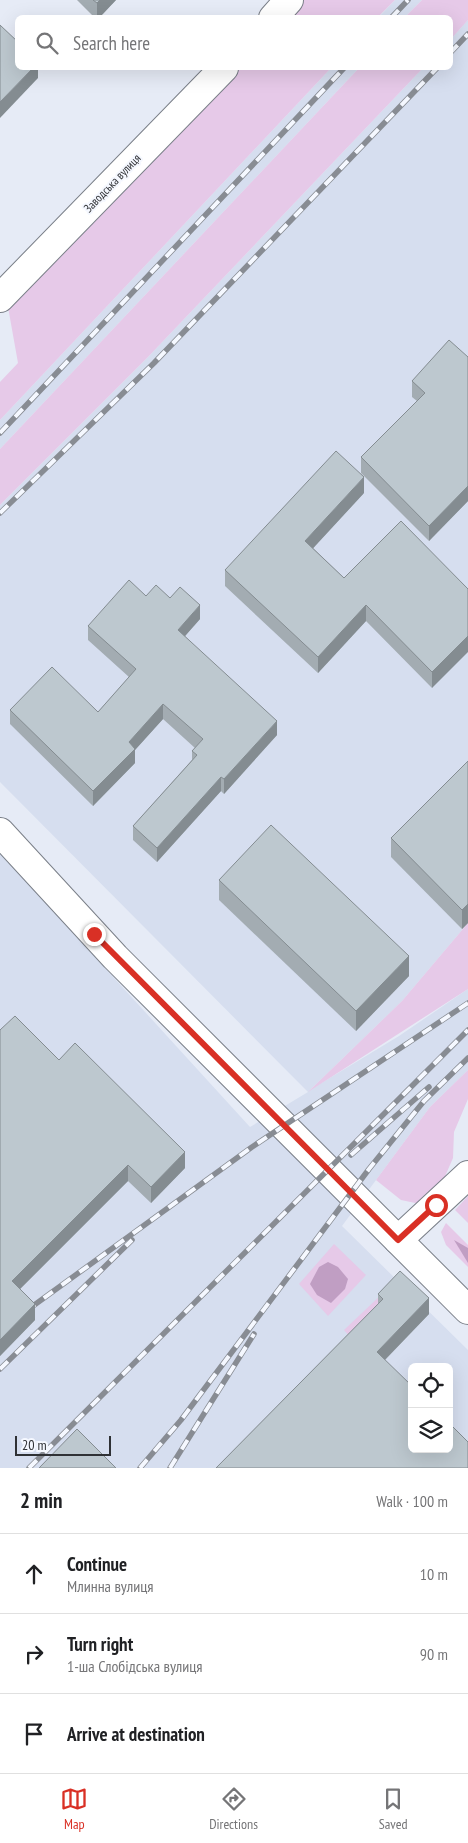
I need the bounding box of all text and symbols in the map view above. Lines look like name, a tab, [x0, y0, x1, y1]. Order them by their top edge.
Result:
search box	[15, 15, 453, 70]
icon: search	[33, 29, 61, 57]
text: Search here	[73, 31, 150, 55]
street label: Заводська вулиця	[80, 150, 144, 215]
route end	[83, 923, 106, 946]
route start	[425, 1194, 448, 1217]
map controls	[408, 1363, 453, 1453]
button: locate	[408, 1363, 453, 1408]
button: layers	[408, 1408, 453, 1453]
scale bar	[15, 1433, 111, 1456]
text: 20 m	[22, 1436, 47, 1454]
text: 2 min	[20, 1487, 62, 1514]
text: Walk · 100 m	[376, 1491, 448, 1511]
text: Continue	[67, 1552, 127, 1576]
icon: ahead	[20, 1560, 48, 1588]
text: 10 m	[420, 1564, 448, 1584]
text: Млинна вулиця	[67, 1576, 153, 1596]
text: Turn right	[67, 1632, 133, 1656]
icon: right	[20, 1640, 48, 1668]
text: 90 m	[420, 1644, 448, 1664]
text: 1-ша Слобідська вулиця	[67, 1656, 203, 1676]
icon: arrive	[20, 1720, 48, 1748]
text: Arrive at destination	[67, 1722, 205, 1746]
tab: Map	[60, 1785, 88, 1833]
tab: Directions	[209, 1785, 258, 1833]
tab: Saved	[379, 1785, 408, 1833]

